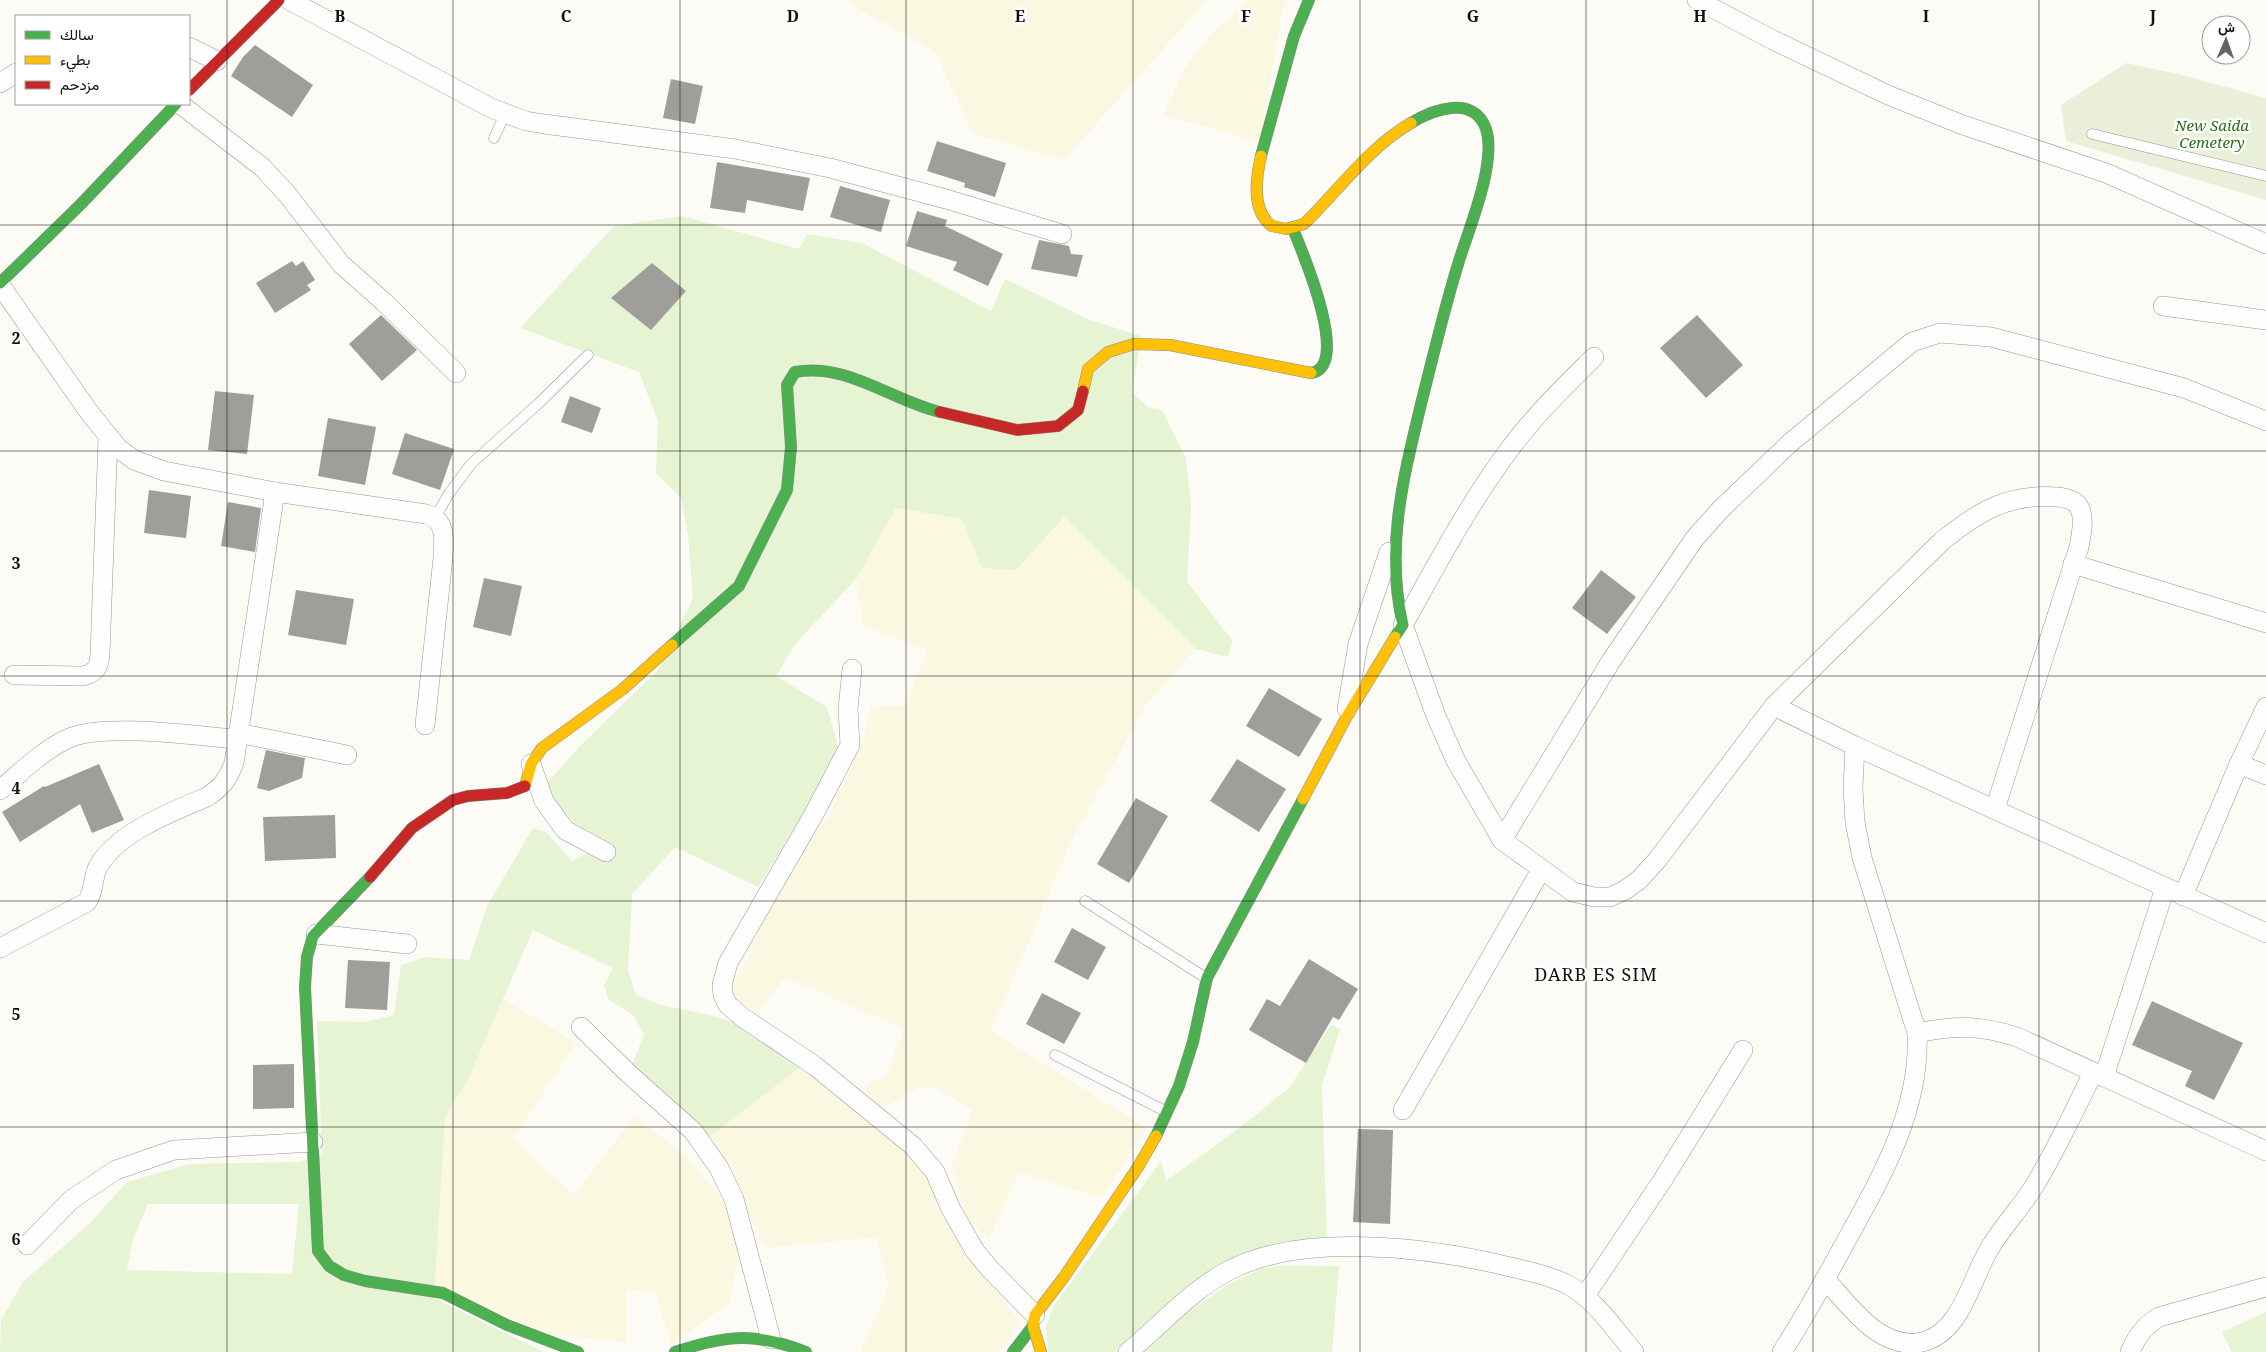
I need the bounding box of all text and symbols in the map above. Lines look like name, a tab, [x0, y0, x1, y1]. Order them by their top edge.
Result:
text: B	[335, 5, 346, 27]
text: C	[561, 5, 572, 27]
text: D	[787, 5, 799, 27]
text: E	[1015, 5, 1025, 27]
text: F	[1241, 5, 1251, 27]
text: G	[1467, 5, 1479, 27]
text: H	[1693, 5, 1707, 27]
text: I	[1923, 5, 1929, 27]
text: J	[2149, 5, 2157, 27]
legend	[15, 15, 190, 105]
north arrow	[2201, 15, 2251, 65]
text: ش	[2218, 17, 2235, 36]
text: سالك	[60, 24, 94, 44]
text: بطيء	[60, 49, 90, 73]
text: مزدحم	[60, 74, 99, 95]
park label: New Saida Cemetery	[2174, 115, 2249, 152]
text: 2	[11, 327, 21, 349]
text: 3	[11, 552, 21, 574]
text: 4	[11, 777, 21, 799]
district label: DARB ES SIM	[1534, 962, 1658, 986]
text: 5	[11, 1003, 21, 1025]
text: 6	[11, 1228, 21, 1250]

